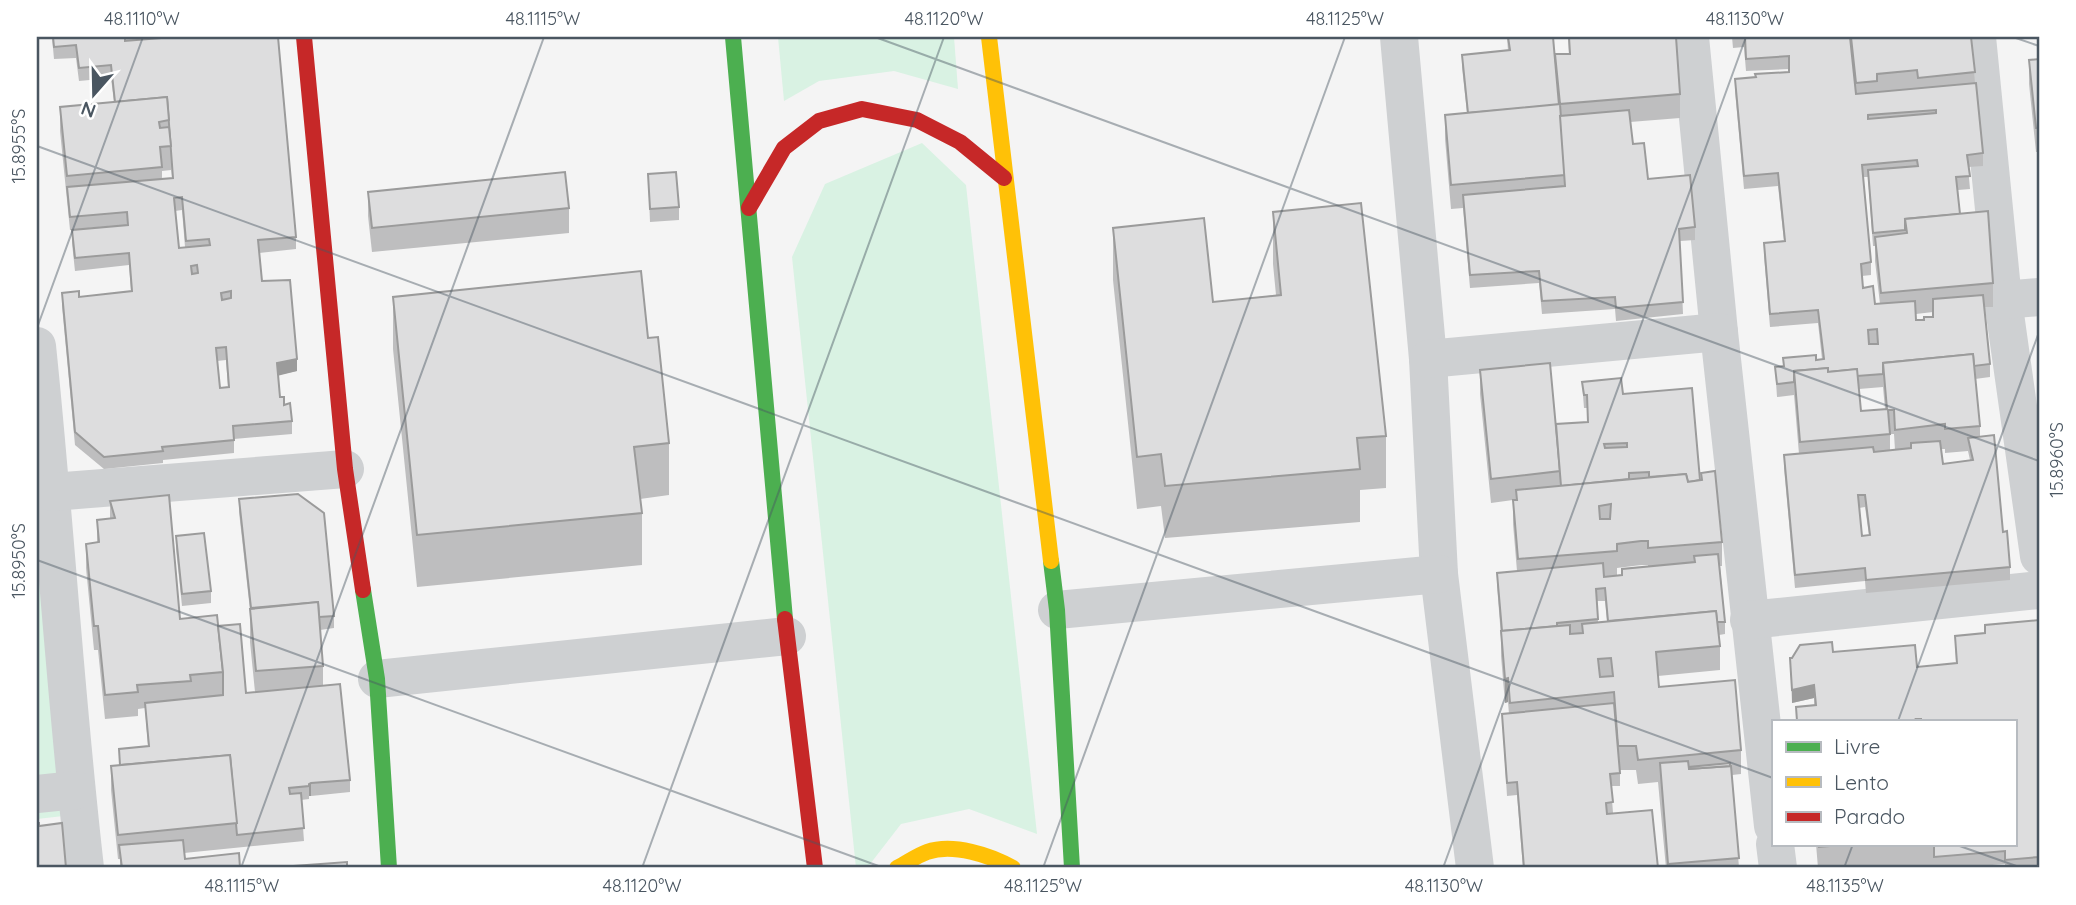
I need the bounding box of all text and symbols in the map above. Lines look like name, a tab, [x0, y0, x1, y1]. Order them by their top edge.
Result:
text: 48.1110°W	[104, 7, 180, 30]
text: 48.1115°W	[506, 7, 580, 30]
text: 48.1120°W	[904, 7, 984, 30]
text: 48.1125°W	[1306, 7, 1384, 30]
text: 48.1130°W	[1706, 7, 1784, 30]
north arrow	[60, 60, 130, 130]
text: N	[78, 96, 99, 124]
text: 15.8955°S	[7, 109, 30, 183]
text: 15.8960°S	[2045, 422, 2068, 498]
text: 15.8950°S	[7, 523, 30, 599]
legend	[1772, 720, 2016, 846]
text: Livre	[1834, 733, 1880, 759]
text: Lento	[1834, 769, 1889, 795]
text: Parado	[1834, 803, 1905, 829]
text: 48.1115°W	[205, 874, 279, 897]
text: 48.1120°W	[602, 874, 682, 897]
text: 48.1125°W	[1004, 874, 1082, 897]
text: 48.1130°W	[1405, 874, 1483, 897]
text: 48.1135°W	[1806, 874, 1884, 897]

